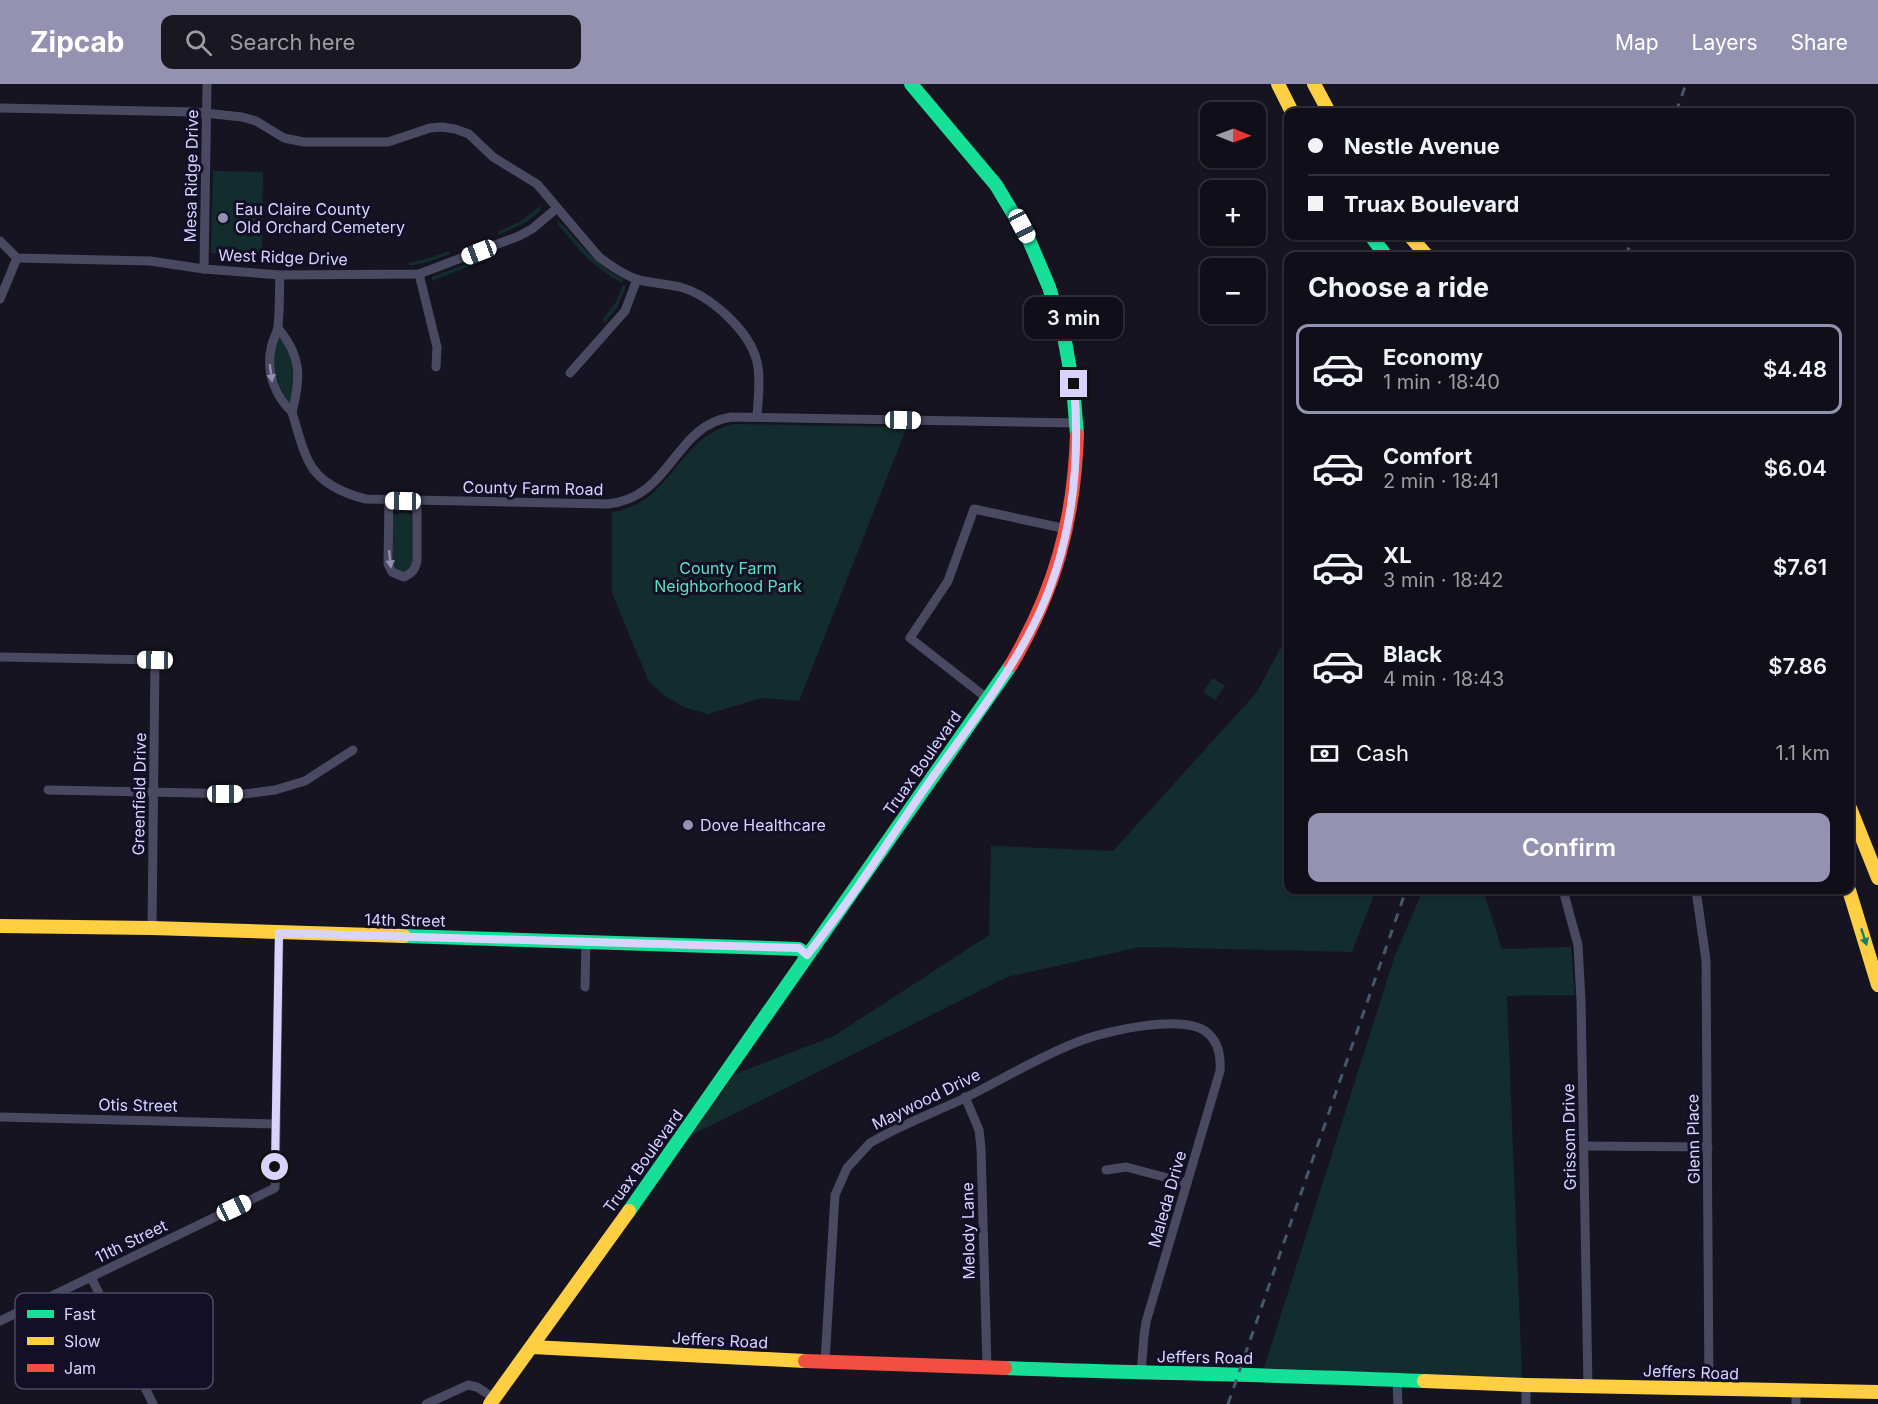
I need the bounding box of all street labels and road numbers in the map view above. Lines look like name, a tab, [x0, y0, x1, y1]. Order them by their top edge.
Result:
street label: Mesa Ridge Drive	[180, 109, 202, 243]
street label: West Ridge Drive	[218, 245, 348, 269]
street label: County Farm Road	[463, 477, 603, 499]
street label: Truax Boulevard	[879, 707, 965, 819]
street label: Greenfield Drive	[128, 732, 150, 856]
street label: 14th Street	[364, 909, 446, 931]
street label: Maywood Drive	[869, 1064, 983, 1134]
street label: Grissom Drive	[1558, 1083, 1580, 1191]
street label: Otis Street	[98, 1094, 178, 1116]
street label: Glenn Place	[1682, 1094, 1704, 1184]
street label: Truax Boulevard	[599, 1105, 687, 1217]
street label: Maleda Drive	[1144, 1148, 1190, 1250]
street label: Melody Lane	[957, 1182, 979, 1280]
street label: 11th Street	[92, 1215, 170, 1267]
street label: Jeffers Road	[671, 1327, 769, 1353]
street label: Jeffers Road	[1157, 1346, 1253, 1368]
street label: Jeffers Road	[1643, 1360, 1739, 1384]

